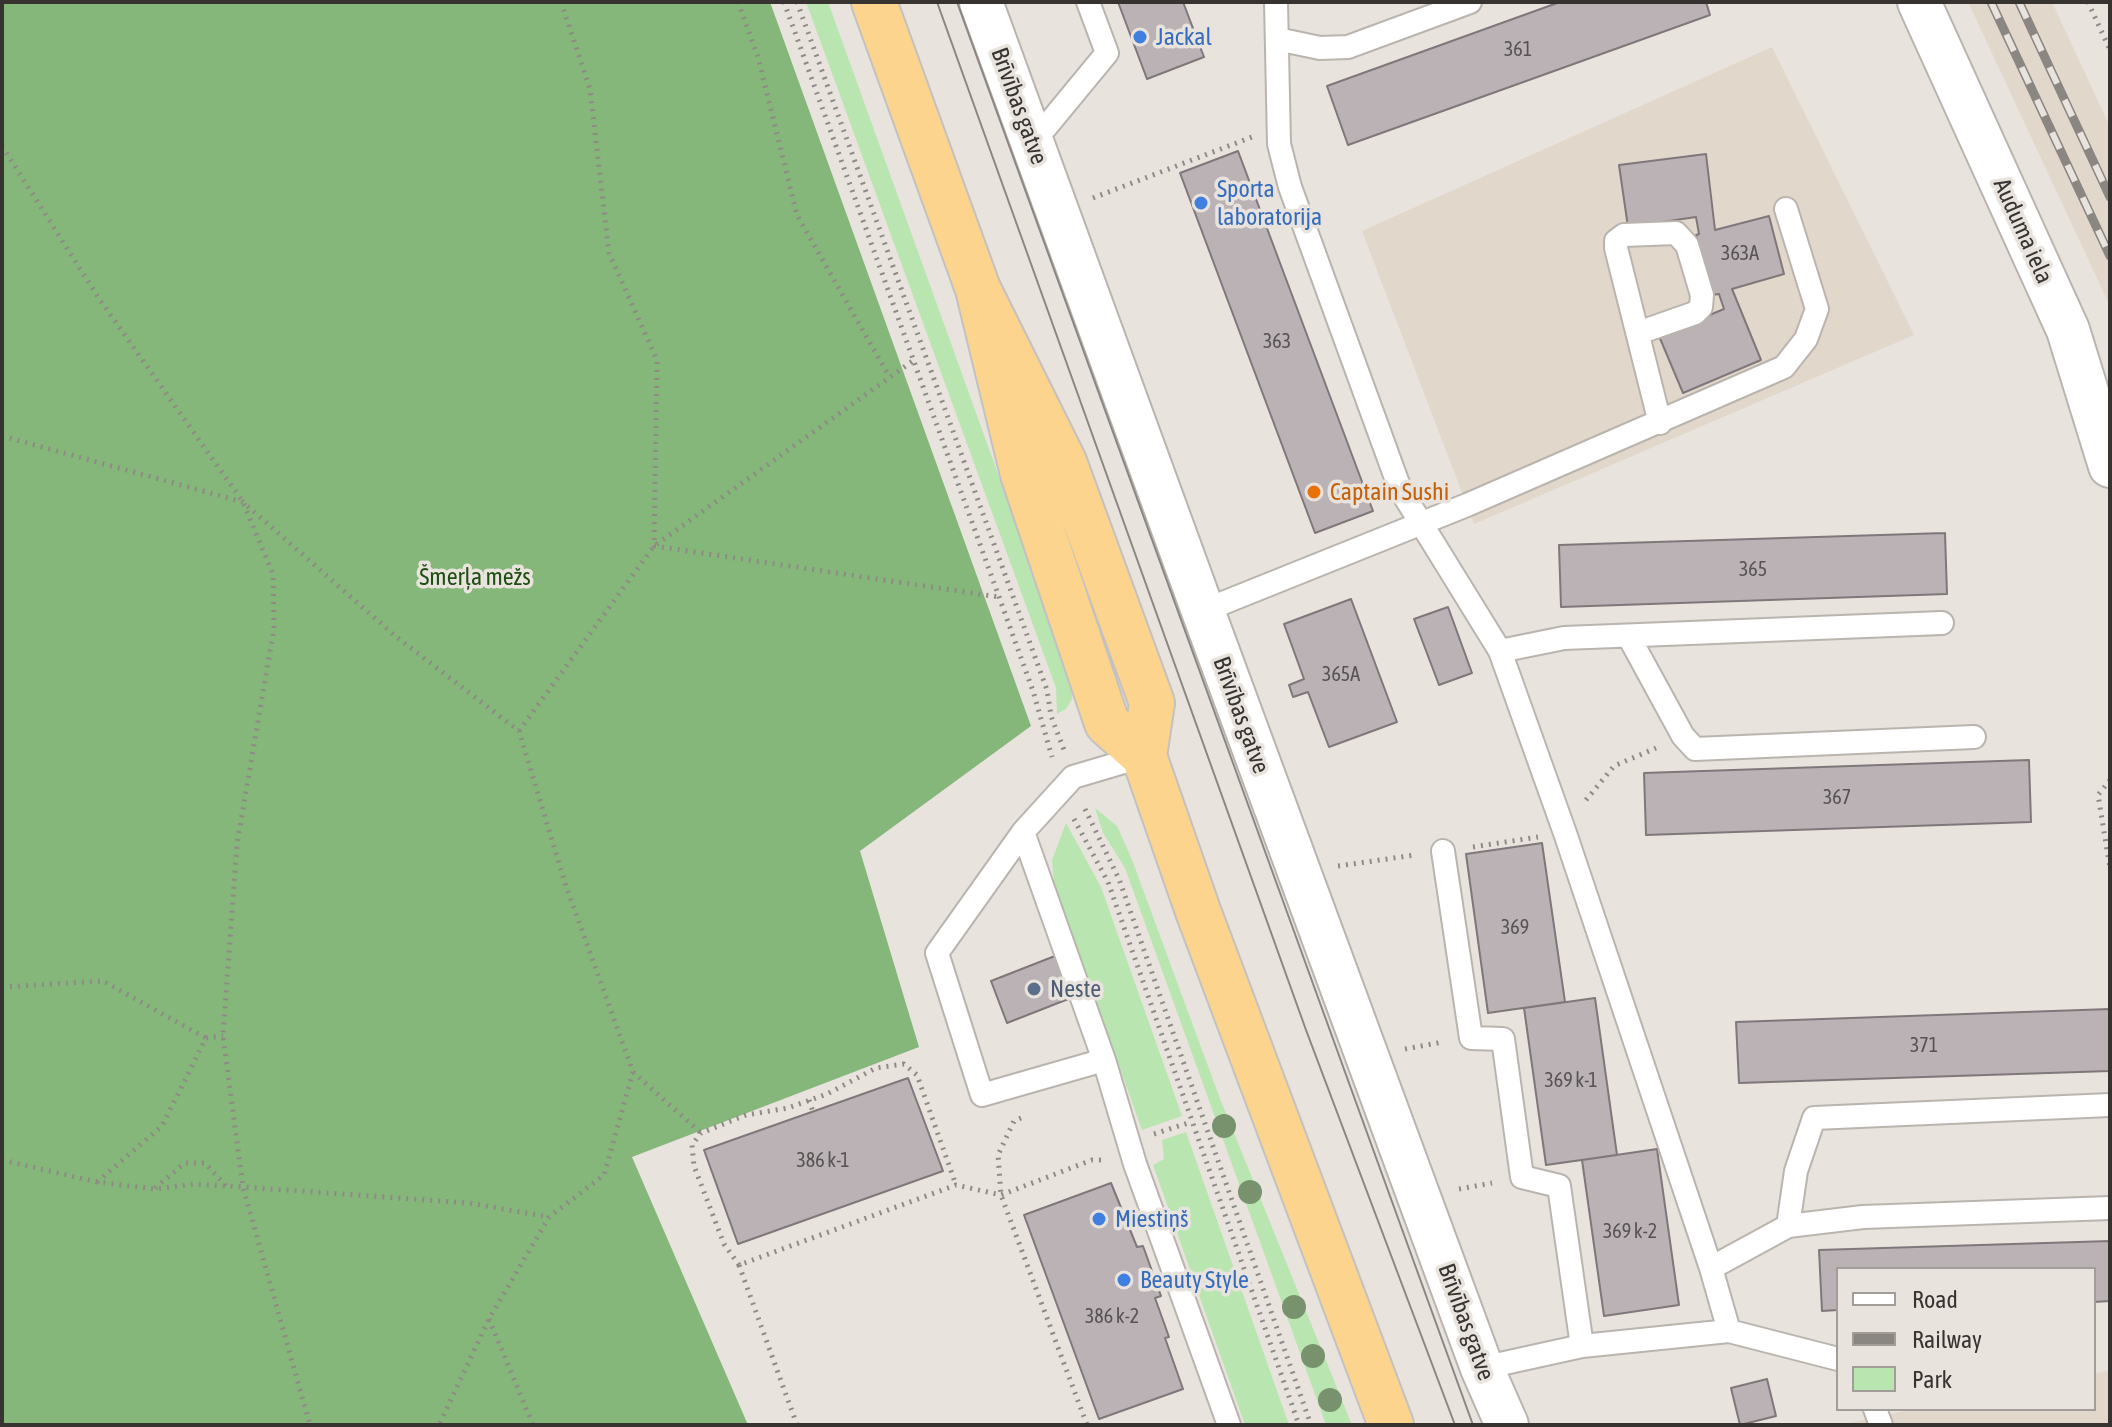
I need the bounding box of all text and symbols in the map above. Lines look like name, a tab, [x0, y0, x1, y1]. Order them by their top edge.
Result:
place label: Jackal	[1156, 23, 1212, 51]
marker: Jackal	[1131, 28, 1149, 46]
house number: 361	[1504, 38, 1532, 62]
street label: Brīvības gatve	[985, 44, 1053, 168]
street label: Auduma iela	[1987, 174, 2059, 288]
place label: Sporta laboratorija	[1217, 175, 1322, 231]
marker: Sporta laboratorija	[1192, 194, 1210, 212]
house number: 363A	[1721, 242, 1759, 266]
house number: 363	[1263, 330, 1291, 354]
place label: Captain Sushi	[1330, 478, 1449, 506]
marker: Captain Sushi	[1305, 483, 1323, 501]
house number: 365	[1739, 558, 1767, 582]
park label: Šmerļa mežs	[419, 563, 531, 591]
street label: Brīvības gatve	[1207, 653, 1275, 777]
house number: 365A	[1322, 663, 1360, 687]
house number: 367	[1823, 786, 1851, 810]
house number: 369	[1501, 916, 1529, 940]
place label: Neste	[1050, 975, 1101, 1003]
marker: Neste	[1025, 980, 1043, 998]
house number: 371	[1910, 1034, 1938, 1058]
house number: 369 k-1	[1544, 1069, 1598, 1093]
house number: 386 k-1	[796, 1149, 850, 1173]
place label: Miestiņš	[1115, 1205, 1189, 1233]
marker: Miestiņš	[1090, 1210, 1108, 1228]
house number: 369 k-2	[1603, 1220, 1657, 1244]
street label: Brīvības gatve	[1432, 1260, 1500, 1384]
place label: Beauty Style	[1140, 1266, 1249, 1294]
legend	[1836, 1267, 2096, 1411]
marker: Beauty Style	[1115, 1271, 1133, 1289]
text: Road	[1912, 1286, 1958, 1313]
house number: 386 k-2	[1085, 1305, 1139, 1329]
text: Railway	[1912, 1326, 1982, 1353]
text: Park	[1912, 1366, 1952, 1393]

